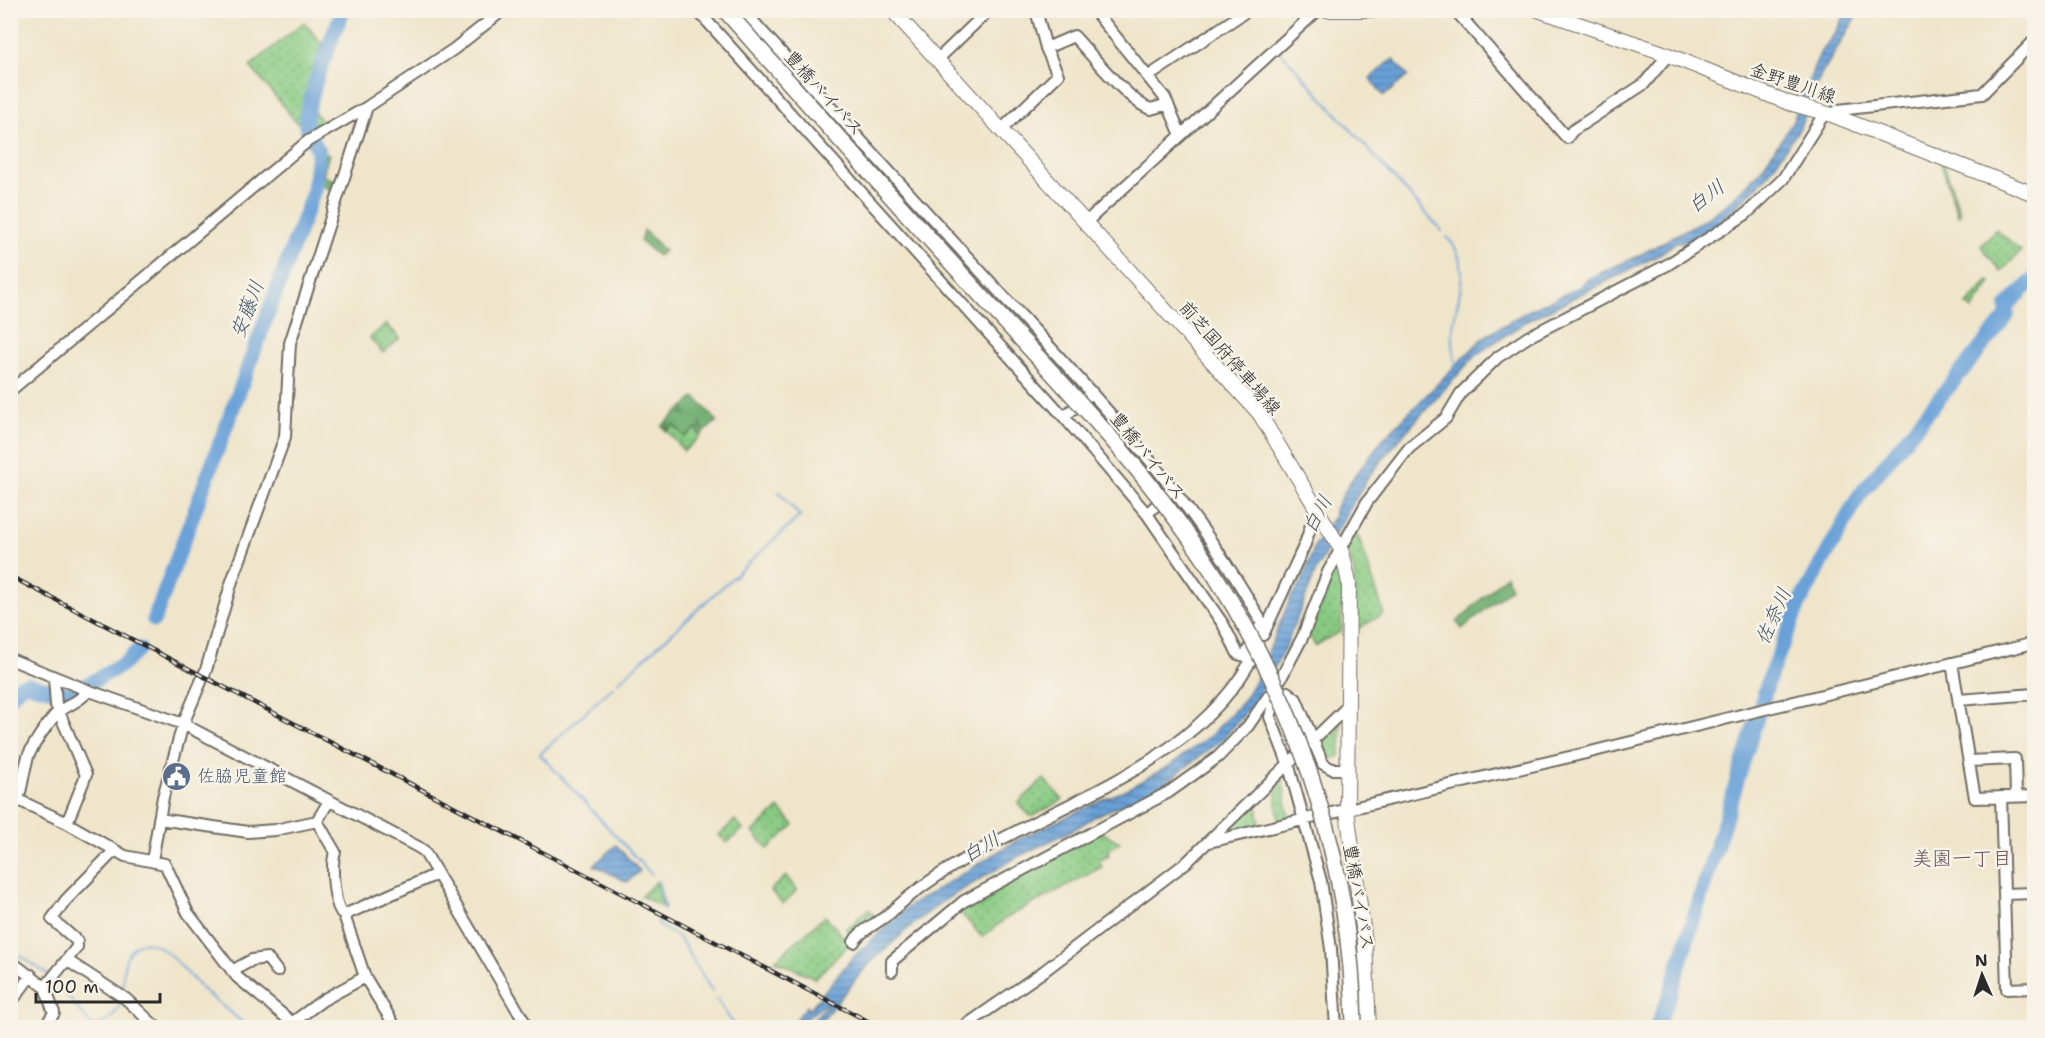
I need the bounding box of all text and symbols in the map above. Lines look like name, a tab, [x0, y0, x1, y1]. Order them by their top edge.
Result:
street label: 豊橋バイパス	[779, 45, 869, 141]
street label: 金野豊川線	[1747, 57, 1839, 109]
water label: 白川	[1682, 174, 1730, 218]
water label: 安藤川	[224, 276, 270, 342]
street label: 前芝国府停車場線	[1174, 296, 1286, 420]
street label: 豊橋バイパス	[1105, 407, 1191, 505]
water label: 白川	[1296, 490, 1338, 538]
water label: 佐奈川	[1749, 583, 1797, 649]
public building icon: 佐脇児童館	[160, 760, 192, 792]
place label: 佐脇児童館	[197, 764, 287, 788]
water label: 白川	[957, 826, 1005, 868]
street label: 豊橋バイパス	[1338, 842, 1380, 952]
district label: 美園一丁目	[1912, 845, 2012, 871]
north arrow	[1952, 945, 2012, 1005]
text: N	[1974, 950, 1988, 971]
scale bar	[36, 966, 160, 1004]
text: 100 m	[45, 975, 99, 999]

